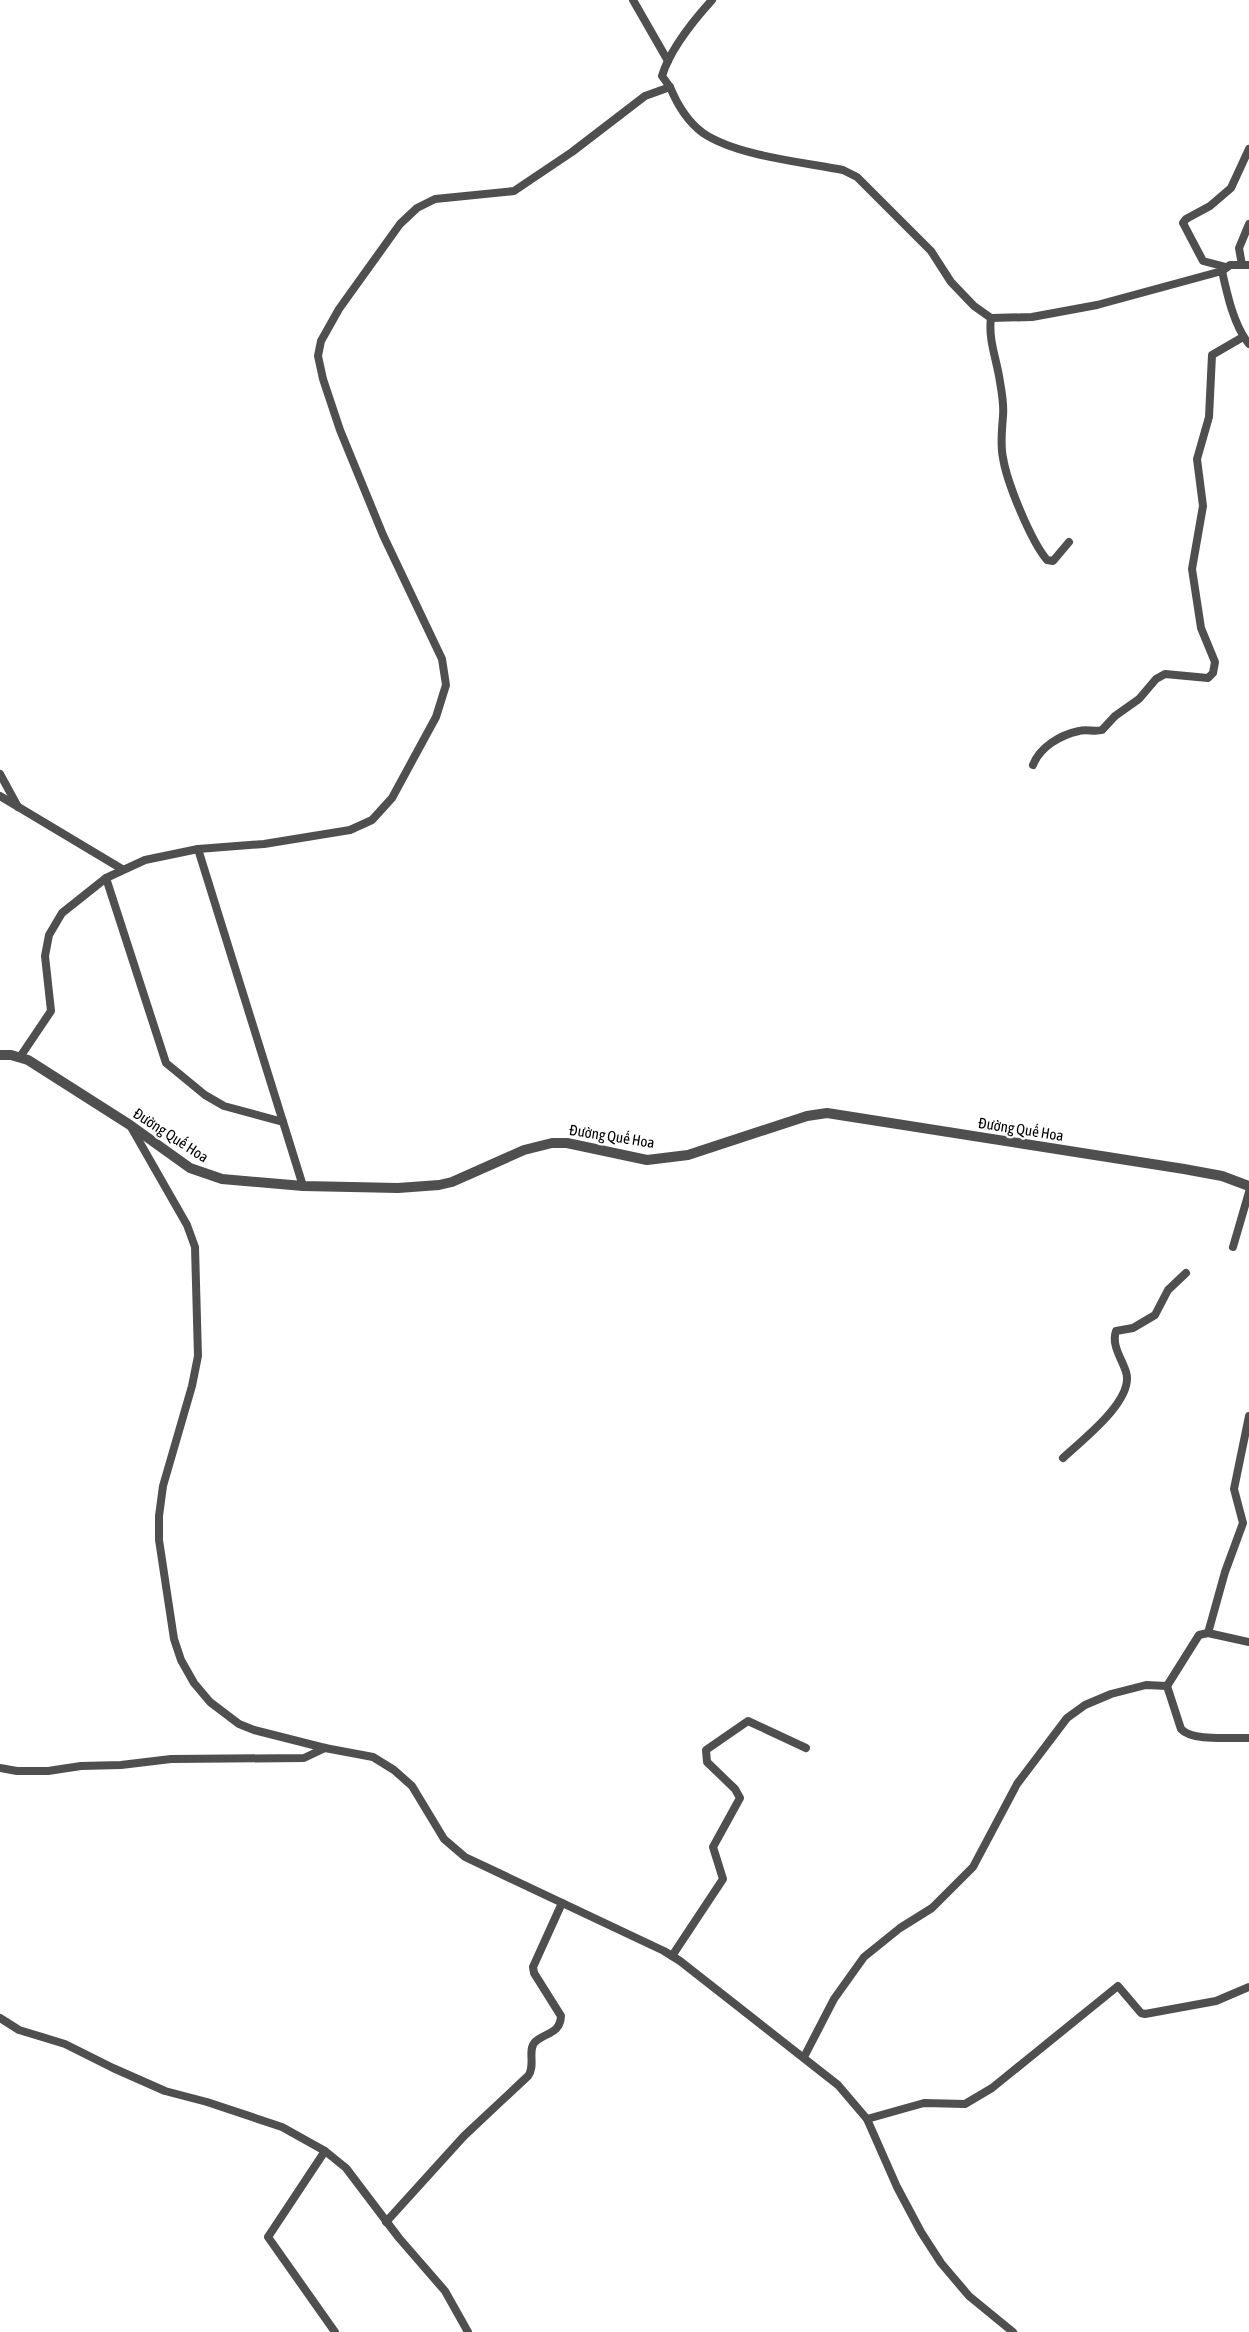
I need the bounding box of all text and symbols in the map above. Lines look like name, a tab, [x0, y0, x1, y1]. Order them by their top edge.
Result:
street label: Đường Quế Hoa	[130, 1104, 212, 1166]
street label: Đường Quế Hoa	[977, 1114, 1065, 1144]
street label: Đường Quế Hoa	[568, 1121, 656, 1151]

